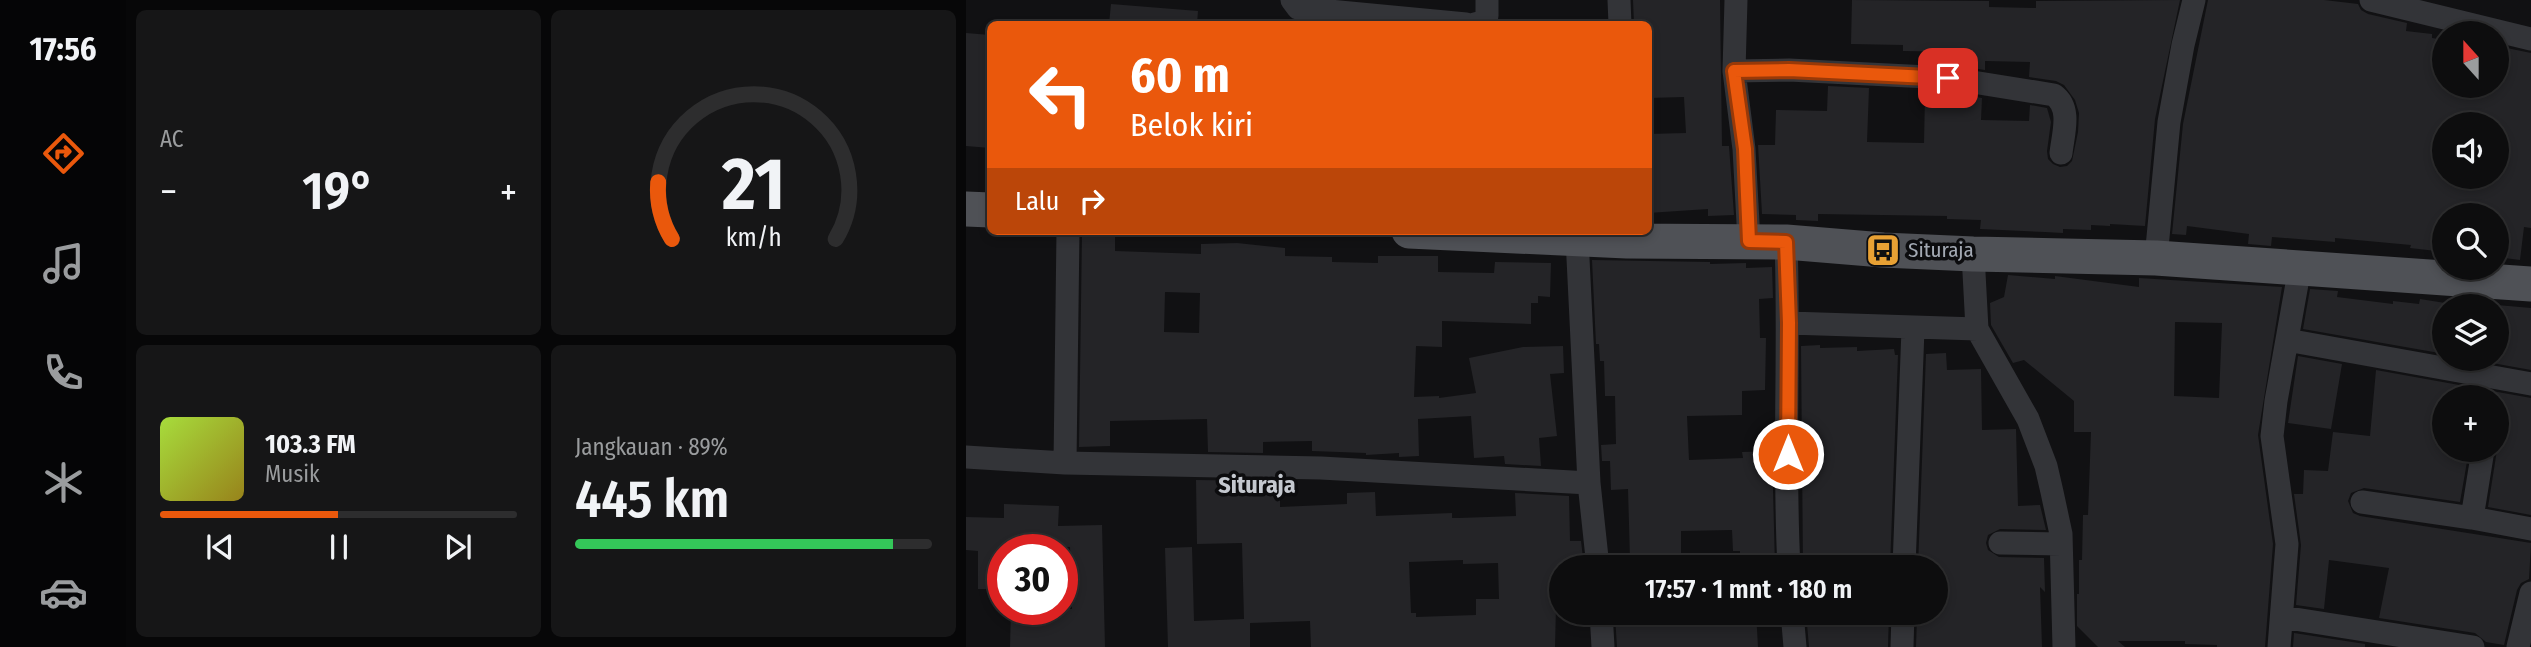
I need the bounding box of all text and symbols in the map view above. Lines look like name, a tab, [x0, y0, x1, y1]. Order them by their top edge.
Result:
north arrow	[2432, 21, 2510, 98]
map controls	[2432, 21, 2509, 462]
text: 17:56	[29, 30, 97, 68]
text: 60 m	[1130, 46, 1230, 105]
pin	[1918, 48, 1978, 108]
icon: left	[1015, 49, 1106, 140]
icon: arrive	[1929, 59, 1967, 97]
text: Belok kiri	[1130, 106, 1253, 144]
button: sound	[2432, 112, 2509, 189]
text: AC	[160, 125, 184, 153]
icon: directions	[39, 129, 88, 178]
text: 21	[721, 141, 785, 228]
text: 19°	[302, 160, 375, 223]
text: −	[160, 169, 177, 215]
text: +	[500, 169, 517, 215]
icon: right	[1073, 182, 1111, 220]
text: Lalu	[1015, 186, 1059, 217]
button: search	[2432, 203, 2509, 280]
text: km/h	[726, 222, 781, 252]
bus stop icon: Situraja	[1864, 231, 1902, 269]
place label: Situraja	[1908, 237, 1974, 263]
icon: music	[39, 239, 88, 288]
button: layers	[2432, 294, 2509, 371]
icon: phone	[39, 348, 88, 397]
button: +	[2432, 385, 2509, 462]
position arrow	[1751, 417, 1825, 491]
text: 103.3 FM	[265, 429, 356, 460]
text: Jangkauan · 89%	[575, 433, 728, 461]
icon: climate	[39, 458, 88, 507]
text: Musik	[265, 460, 320, 488]
text: 445 km	[575, 468, 729, 531]
district label: Situraja	[1218, 471, 1296, 499]
icon: previous	[201, 528, 239, 566]
icon: pause	[320, 528, 358, 566]
icon: next	[439, 528, 477, 566]
speed limit sign: 30	[987, 534, 1078, 625]
icon: car	[39, 568, 88, 617]
text: 17:57 · 1 mnt · 180 m	[1645, 574, 1852, 605]

